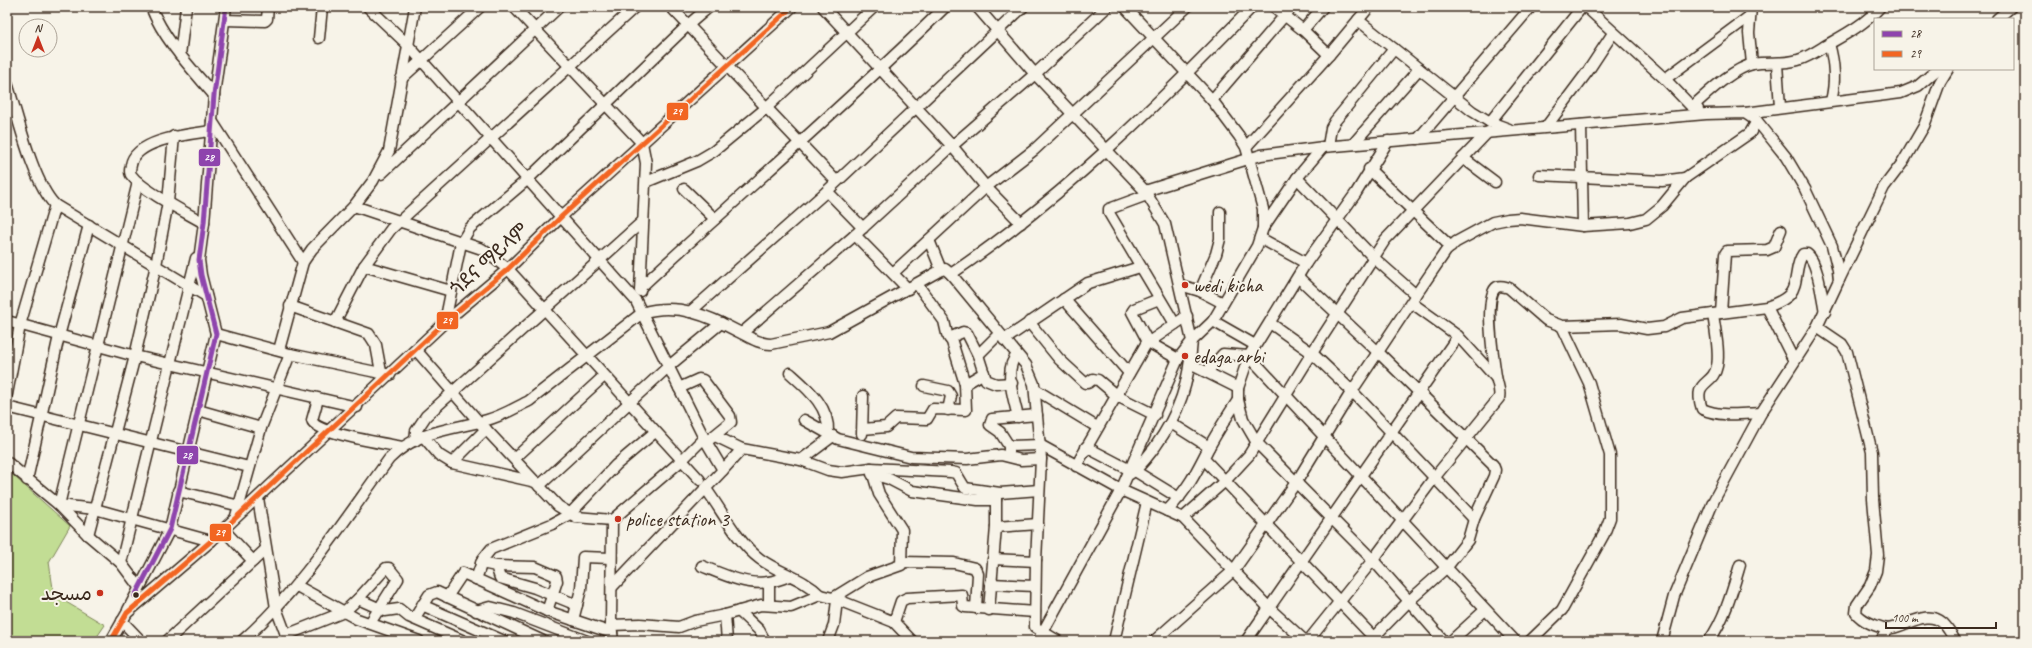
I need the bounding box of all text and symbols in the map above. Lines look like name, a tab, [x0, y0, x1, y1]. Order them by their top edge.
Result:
north arrow	[18, 18, 58, 58]
legend	[1874, 18, 2014, 70]
text: N	[35, 21, 44, 35]
text: 28	[1910, 26, 1922, 42]
text: 29	[1910, 46, 1922, 62]
line badge: 29	[666, 102, 689, 121]
text: 29	[672, 104, 683, 118]
line badge: 28	[198, 148, 221, 167]
text: 28	[204, 150, 216, 164]
street label: ጎደና ማይላም	[445, 218, 534, 301]
place label: wedi kicha	[1193, 273, 1263, 298]
marker: wedi kicha	[1180, 280, 1190, 290]
line badge: 29	[436, 311, 459, 330]
text: 29	[442, 313, 453, 327]
place label: edaga arbi	[1193, 344, 1266, 369]
marker: edaga arbi	[1180, 351, 1190, 361]
line badge: 28	[176, 445, 199, 465]
text: 28	[182, 448, 194, 462]
place label: police station 3	[626, 507, 731, 532]
marker: police station 3	[613, 514, 623, 524]
line badge: 29	[209, 523, 232, 542]
text: 29	[215, 525, 226, 539]
place label: مسجد	[41, 581, 92, 606]
marker: مسجد	[95, 588, 105, 598]
unlabelled marker	[131, 590, 141, 600]
scale bar	[1886, 604, 1996, 630]
text: 100 m	[1892, 610, 1919, 626]

